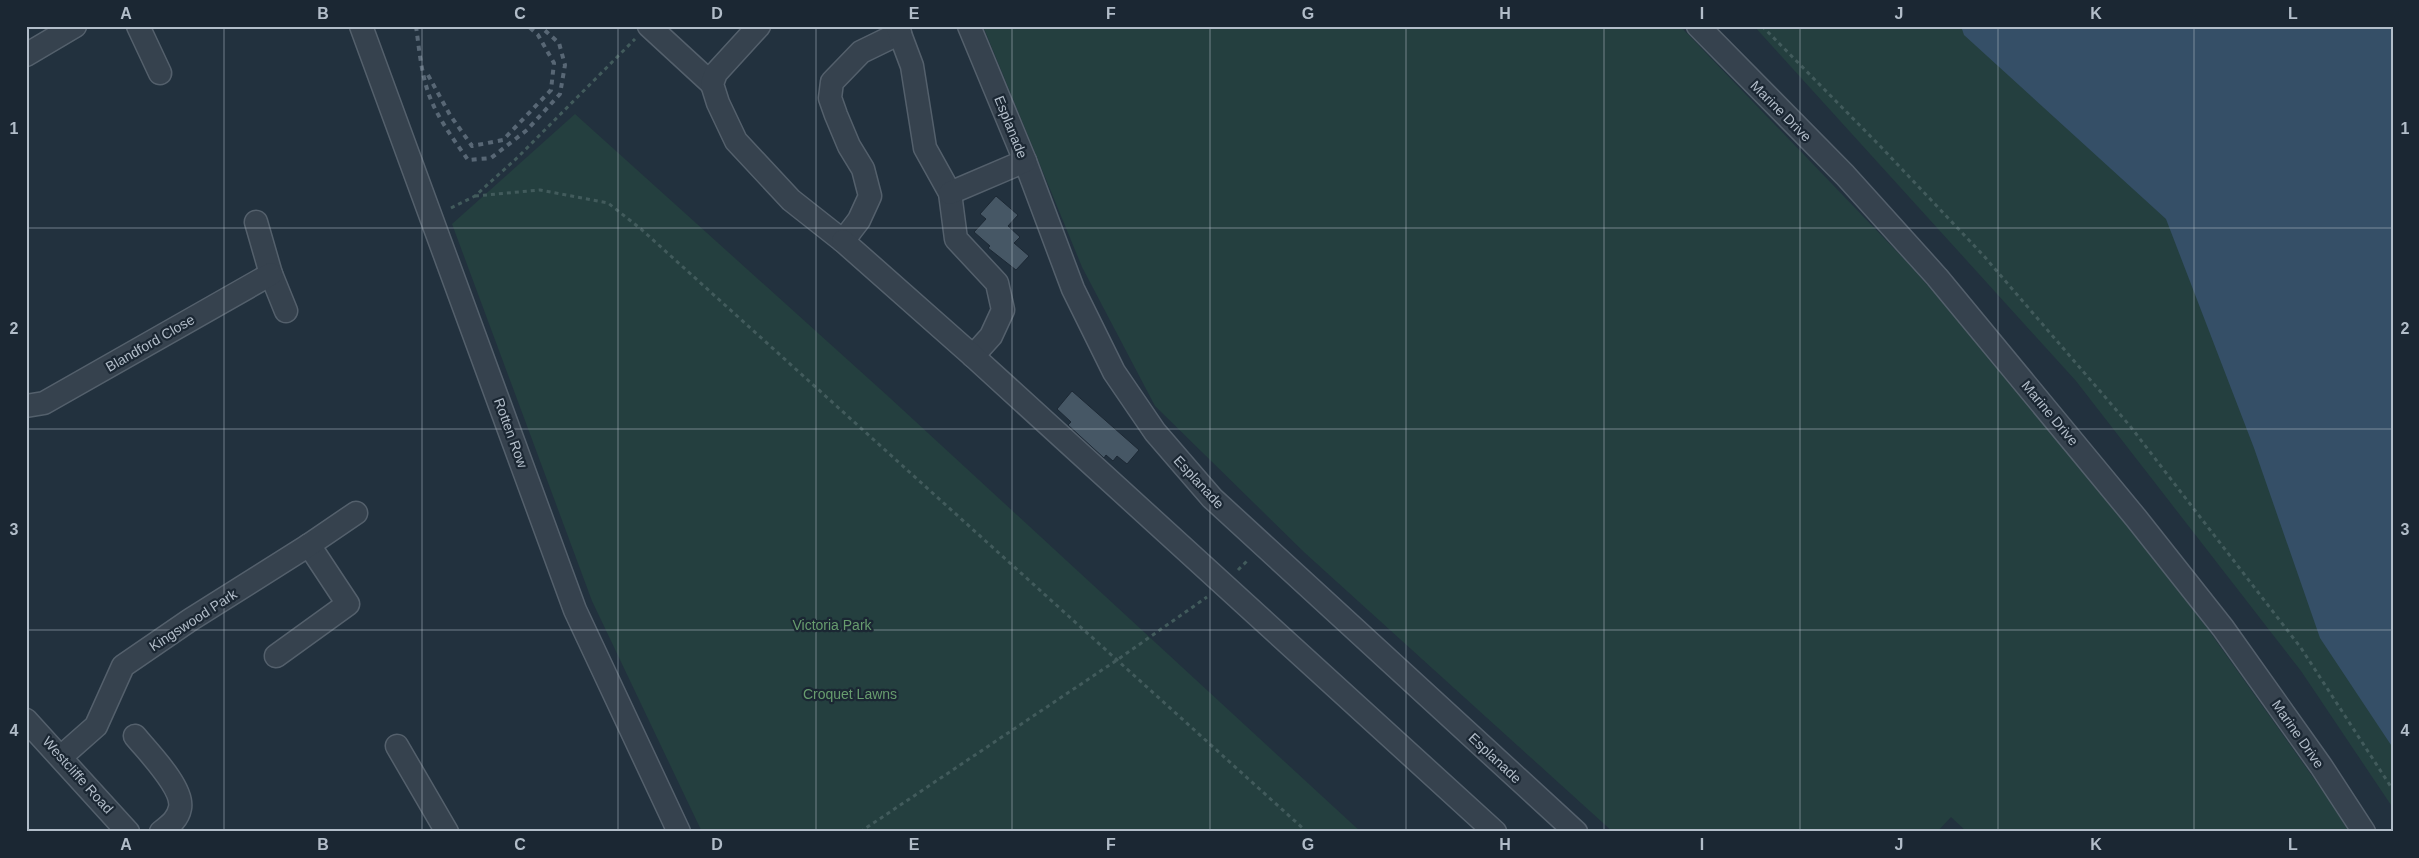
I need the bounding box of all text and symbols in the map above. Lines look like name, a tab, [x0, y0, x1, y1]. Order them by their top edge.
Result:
text: A	[120, 5, 132, 22]
text: B	[317, 5, 329, 22]
text: C	[514, 5, 526, 22]
text: D	[711, 5, 723, 22]
text: E	[909, 5, 920, 22]
text: F	[1106, 5, 1116, 22]
text: G	[1302, 5, 1314, 22]
text: H	[1499, 5, 1511, 22]
text: I	[1700, 5, 1704, 22]
text: J	[1895, 5, 1903, 22]
text: K	[2090, 5, 2102, 22]
text: L	[2288, 5, 2298, 22]
street label: Marine Drive	[1747, 77, 1815, 145]
street label: Esplanade	[991, 93, 1031, 161]
text: 1	[10, 120, 19, 137]
text: 1	[2401, 120, 2410, 137]
street label: Blandford Close	[103, 311, 197, 375]
text: 2	[10, 320, 19, 337]
text: 2	[2401, 320, 2410, 337]
street label: Marine Drive	[2018, 377, 2082, 449]
street label: Rotten Row	[491, 396, 531, 471]
street label: Esplanade	[1171, 452, 1228, 512]
text: 3	[10, 521, 19, 538]
text: 3	[2401, 521, 2410, 538]
street label: Kingswood Park	[146, 585, 241, 654]
park label: Victoria Park	[792, 617, 873, 633]
park label: Croquet Lawns	[803, 686, 897, 702]
street label: Marine Drive	[2269, 697, 2327, 771]
text: 4	[10, 722, 19, 739]
text: 4	[2401, 722, 2410, 739]
street label: Esplanade	[1465, 730, 1525, 787]
street label: Westcliffe Road	[39, 733, 117, 817]
text: A	[120, 836, 132, 853]
text: B	[317, 836, 329, 853]
text: C	[514, 836, 526, 853]
text: D	[711, 836, 723, 853]
text: E	[909, 836, 920, 853]
text: F	[1106, 836, 1116, 853]
text: G	[1302, 836, 1314, 853]
text: H	[1499, 836, 1511, 853]
text: I	[1700, 836, 1704, 853]
text: J	[1895, 836, 1903, 853]
text: K	[2090, 836, 2102, 853]
text: L	[2288, 836, 2298, 853]

